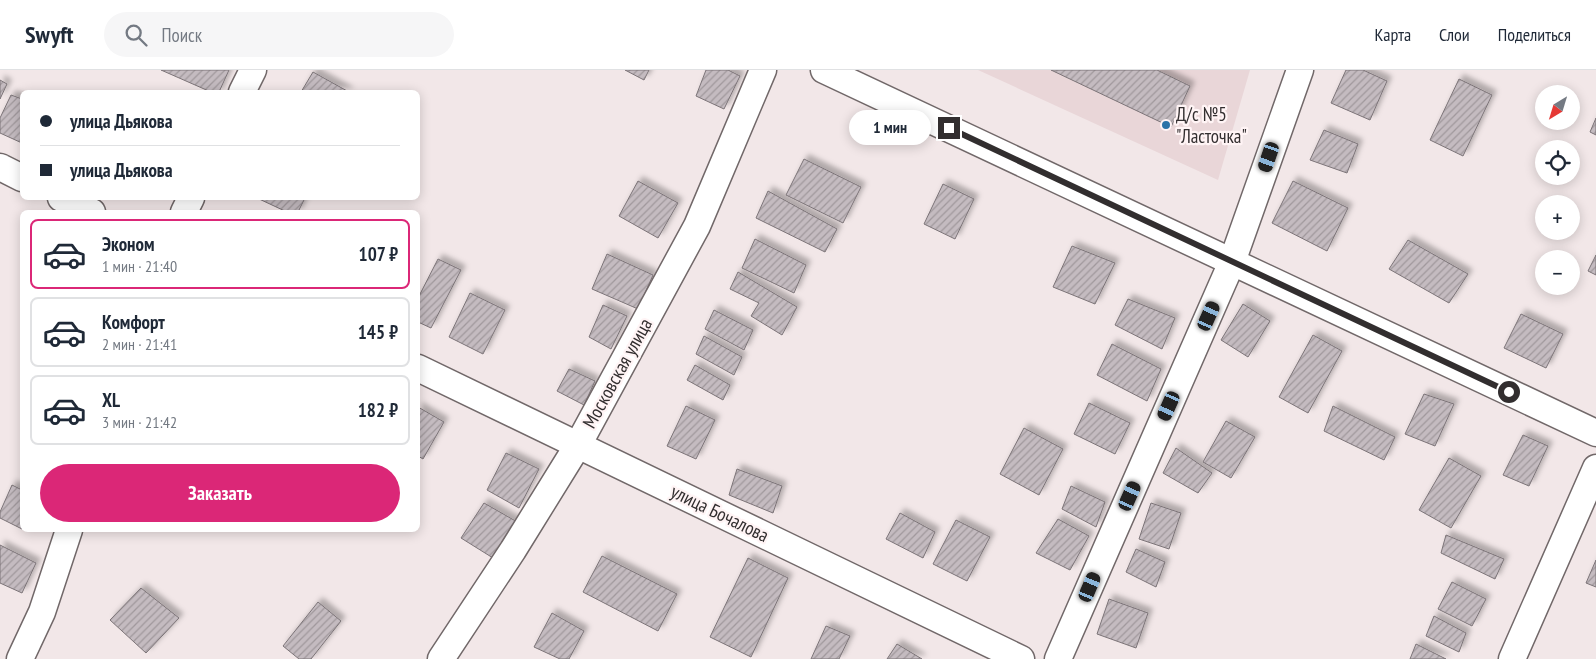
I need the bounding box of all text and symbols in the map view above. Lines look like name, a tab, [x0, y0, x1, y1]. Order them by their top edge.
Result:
search box	[104, 12, 454, 57]
text: Swyft	[25, 19, 74, 50]
icon: search	[122, 21, 150, 49]
text: Поиск	[162, 23, 202, 47]
text: Карта	[1374, 23, 1411, 46]
text: Слои	[1439, 23, 1470, 46]
text: Поделиться	[1498, 23, 1571, 46]
north arrow	[1535, 85, 1580, 130]
map controls	[1535, 85, 1580, 295]
place label: Д/с №5 "Ласточка"	[1176, 102, 1247, 148]
text: улица Дьякова	[70, 109, 173, 133]
callout: 1 мин	[849, 110, 932, 146]
text: 1 мин	[873, 117, 907, 137]
route end	[938, 117, 960, 139]
marker: Д/с №5 "Ласточка"	[1160, 119, 1172, 131]
car	[1257, 140, 1280, 174]
button: locate	[1535, 140, 1580, 185]
text: улица Дьякова	[70, 158, 173, 182]
button: +	[1535, 195, 1580, 240]
icon: car	[42, 232, 87, 277]
text: Эконом	[102, 232, 155, 256]
text: 107 ₽	[359, 242, 398, 266]
button: −	[1535, 250, 1580, 295]
text: 1 мин · 21:40	[102, 256, 177, 276]
car	[1196, 299, 1221, 333]
icon: car	[42, 310, 87, 355]
text: Комфорт	[102, 310, 165, 334]
street label: Московская улица	[577, 314, 657, 432]
text: 145 ₽	[358, 320, 398, 344]
text: 2 мин · 21:41	[102, 334, 177, 354]
route start	[1498, 381, 1520, 403]
icon: car	[42, 388, 87, 433]
text: XL	[102, 388, 120, 412]
car	[1156, 389, 1181, 423]
text: 182 ₽	[358, 398, 398, 422]
text: 3 мин · 21:42	[102, 412, 177, 432]
button: Заказать	[40, 464, 400, 522]
street label: улица Бочалова	[667, 479, 773, 547]
car	[1117, 479, 1142, 513]
car	[1077, 570, 1102, 604]

